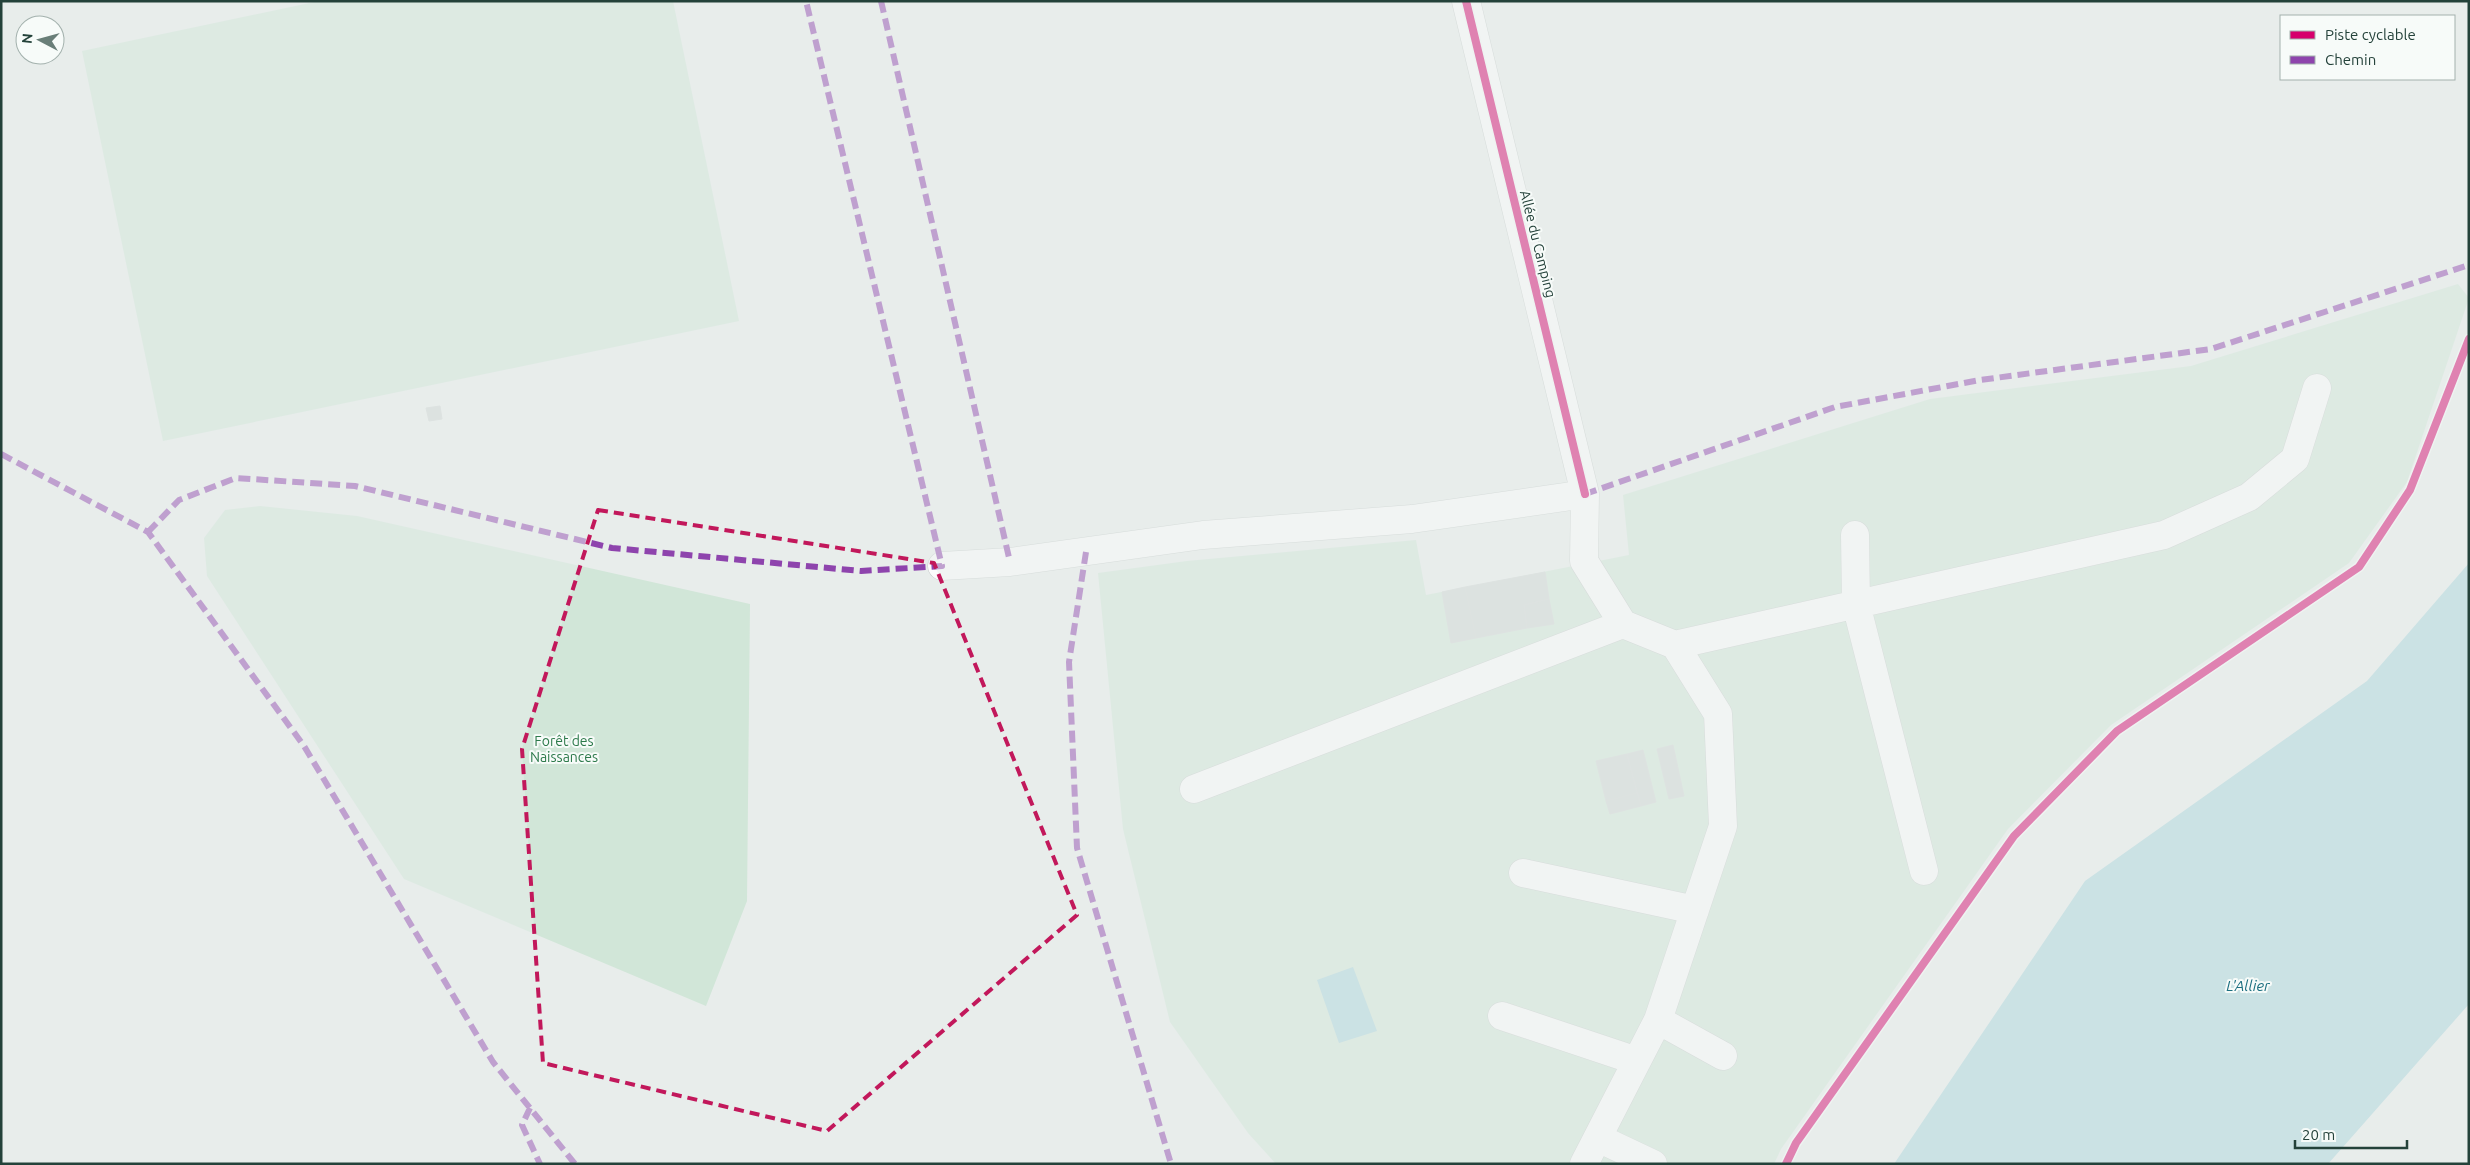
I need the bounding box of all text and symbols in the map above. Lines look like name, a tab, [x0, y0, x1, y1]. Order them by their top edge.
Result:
north arrow	[15, 15, 65, 65]
legend	[2280, 15, 2455, 80]
text: Piste cyclable	[2325, 26, 2416, 43]
text: N	[19, 33, 36, 45]
text: Chemin	[2325, 51, 2376, 68]
street label: Allée du Camping	[1517, 189, 1559, 299]
park label: Forêt des Naissances	[530, 733, 598, 765]
water label: L'Allier	[2226, 977, 2271, 994]
scale bar	[2295, 1118, 2408, 1150]
text: 20 m	[2302, 1126, 2335, 1143]

